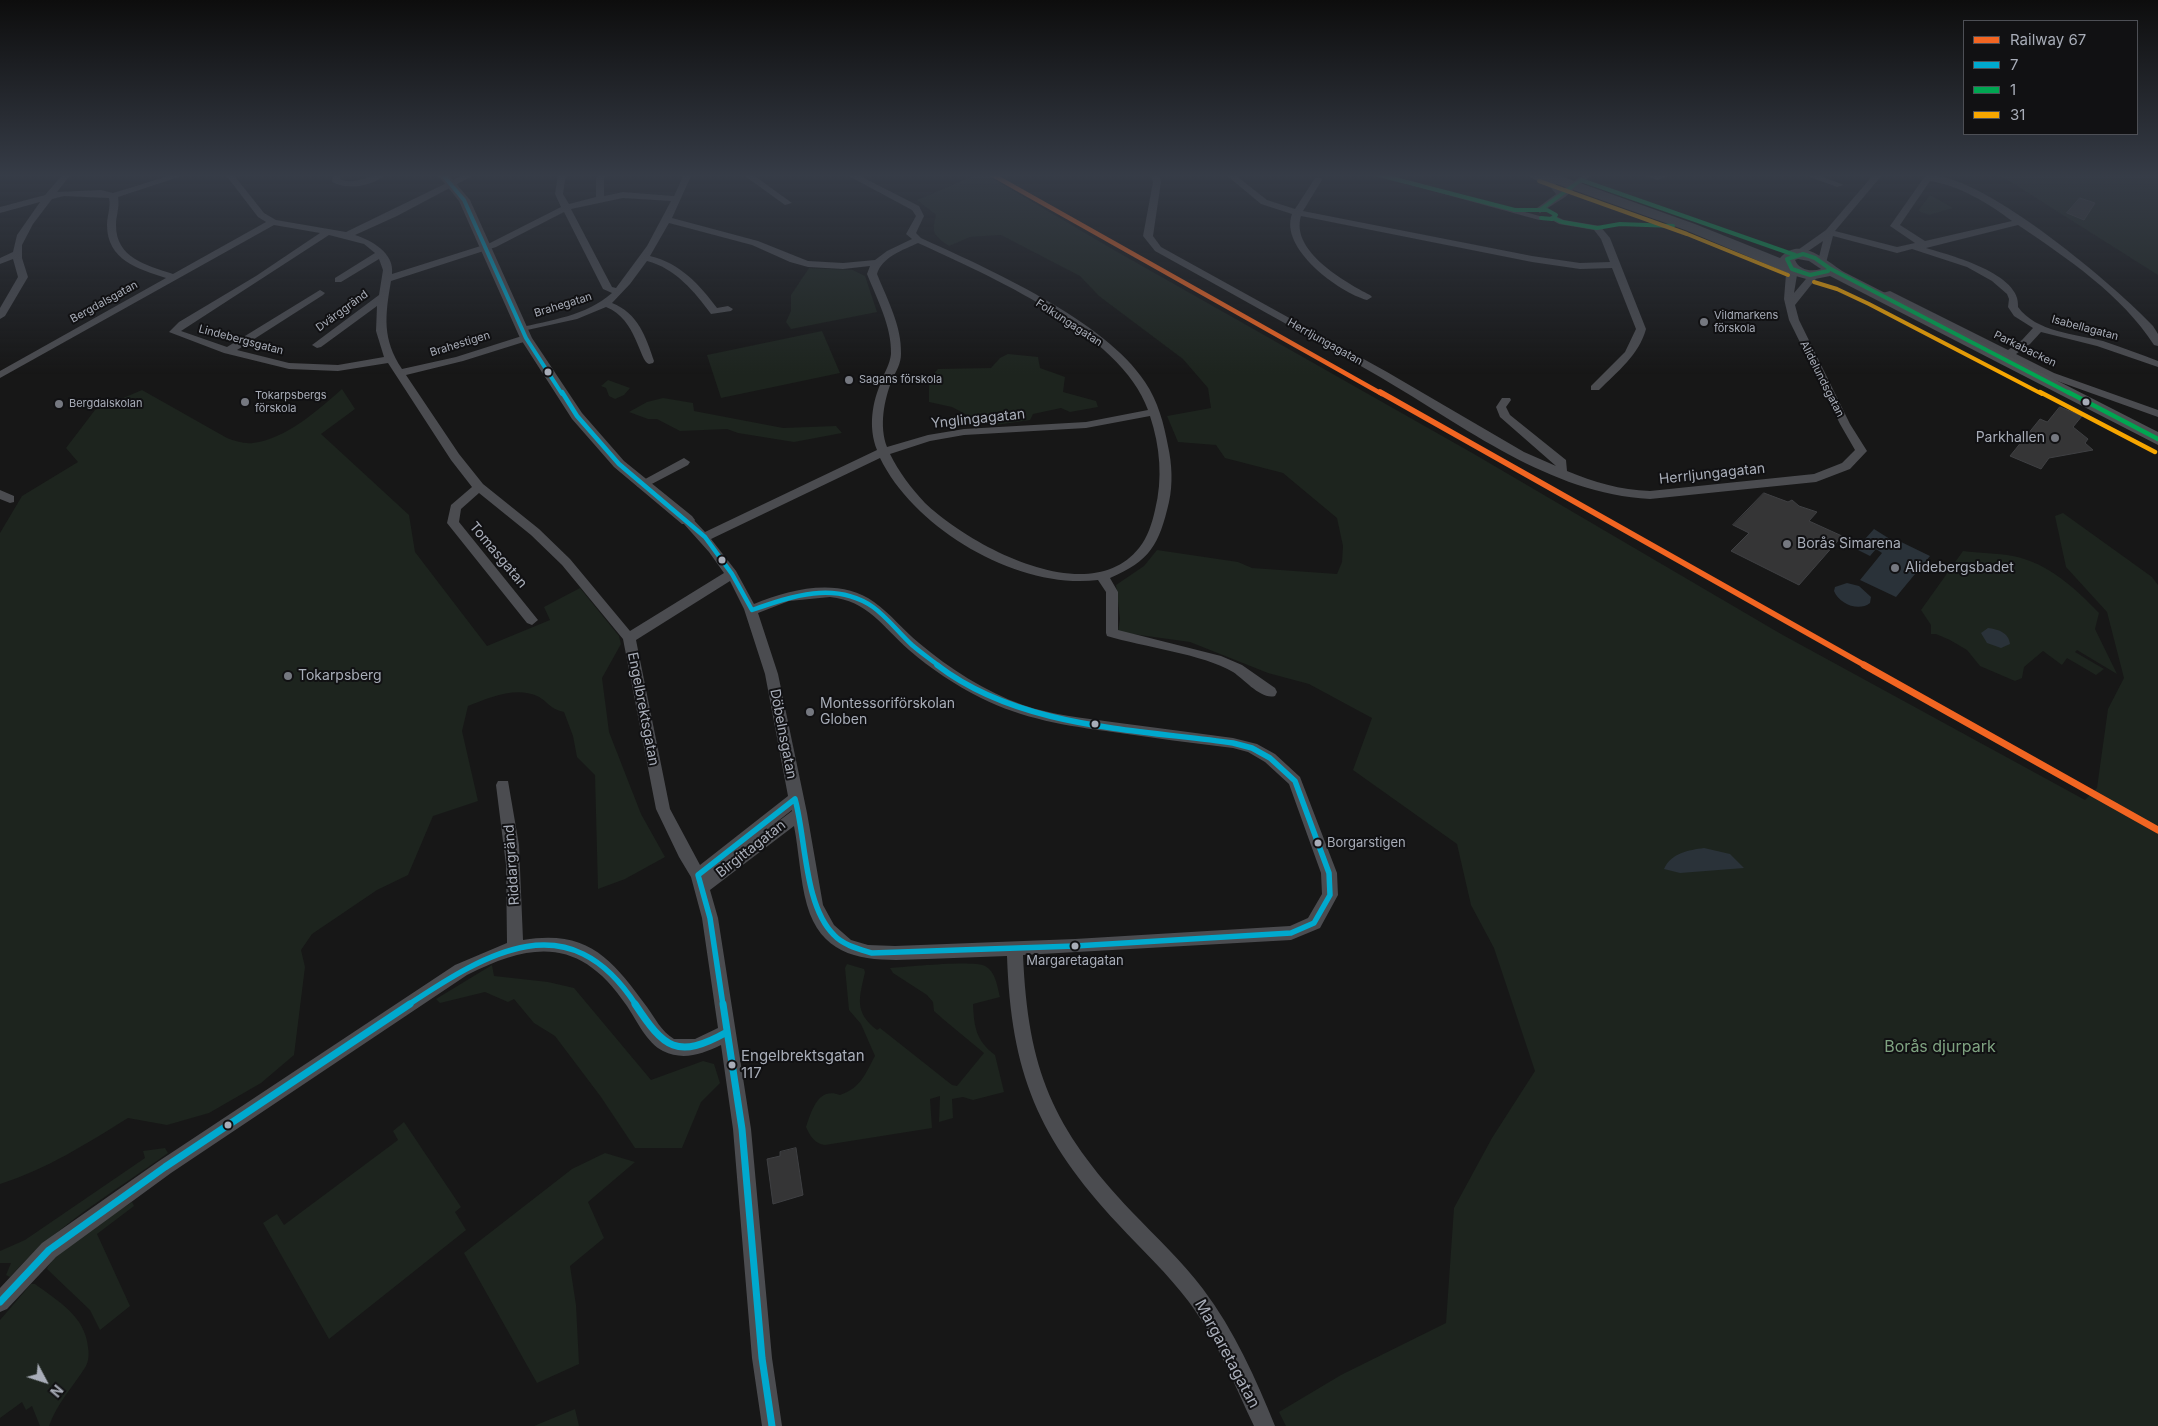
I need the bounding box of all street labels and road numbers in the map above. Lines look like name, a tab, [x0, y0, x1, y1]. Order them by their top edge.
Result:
street label: Bergdalsgatan	[68, 278, 140, 326]
street label: Dvärggränd	[313, 288, 371, 334]
street label: Brahegatan	[533, 290, 593, 320]
street label: Folkungagatan	[1033, 297, 1105, 349]
street label: Isabellagatan	[2050, 313, 2120, 343]
street label: Herrljungagatan	[1285, 316, 1365, 368]
street label: Lindebergsgatan	[197, 322, 285, 358]
street label: Parkabacken	[1992, 328, 2058, 370]
street label: Brahestigen	[428, 329, 492, 359]
street label: Alidelundsgatan	[1797, 339, 1847, 419]
street label: Ynglingagatan	[930, 406, 1026, 432]
street label: Herrljungagatan	[1658, 460, 1766, 488]
street label: Tomasgatan	[466, 519, 530, 591]
street label: Engelbrektsgatan	[624, 651, 662, 767]
street label: Döbelnsgatan	[766, 687, 800, 781]
street label: Birgittagatan	[713, 817, 789, 881]
street label: Riddargränd	[501, 824, 523, 906]
street label: Margaretagatan	[1190, 1297, 1264, 1411]

